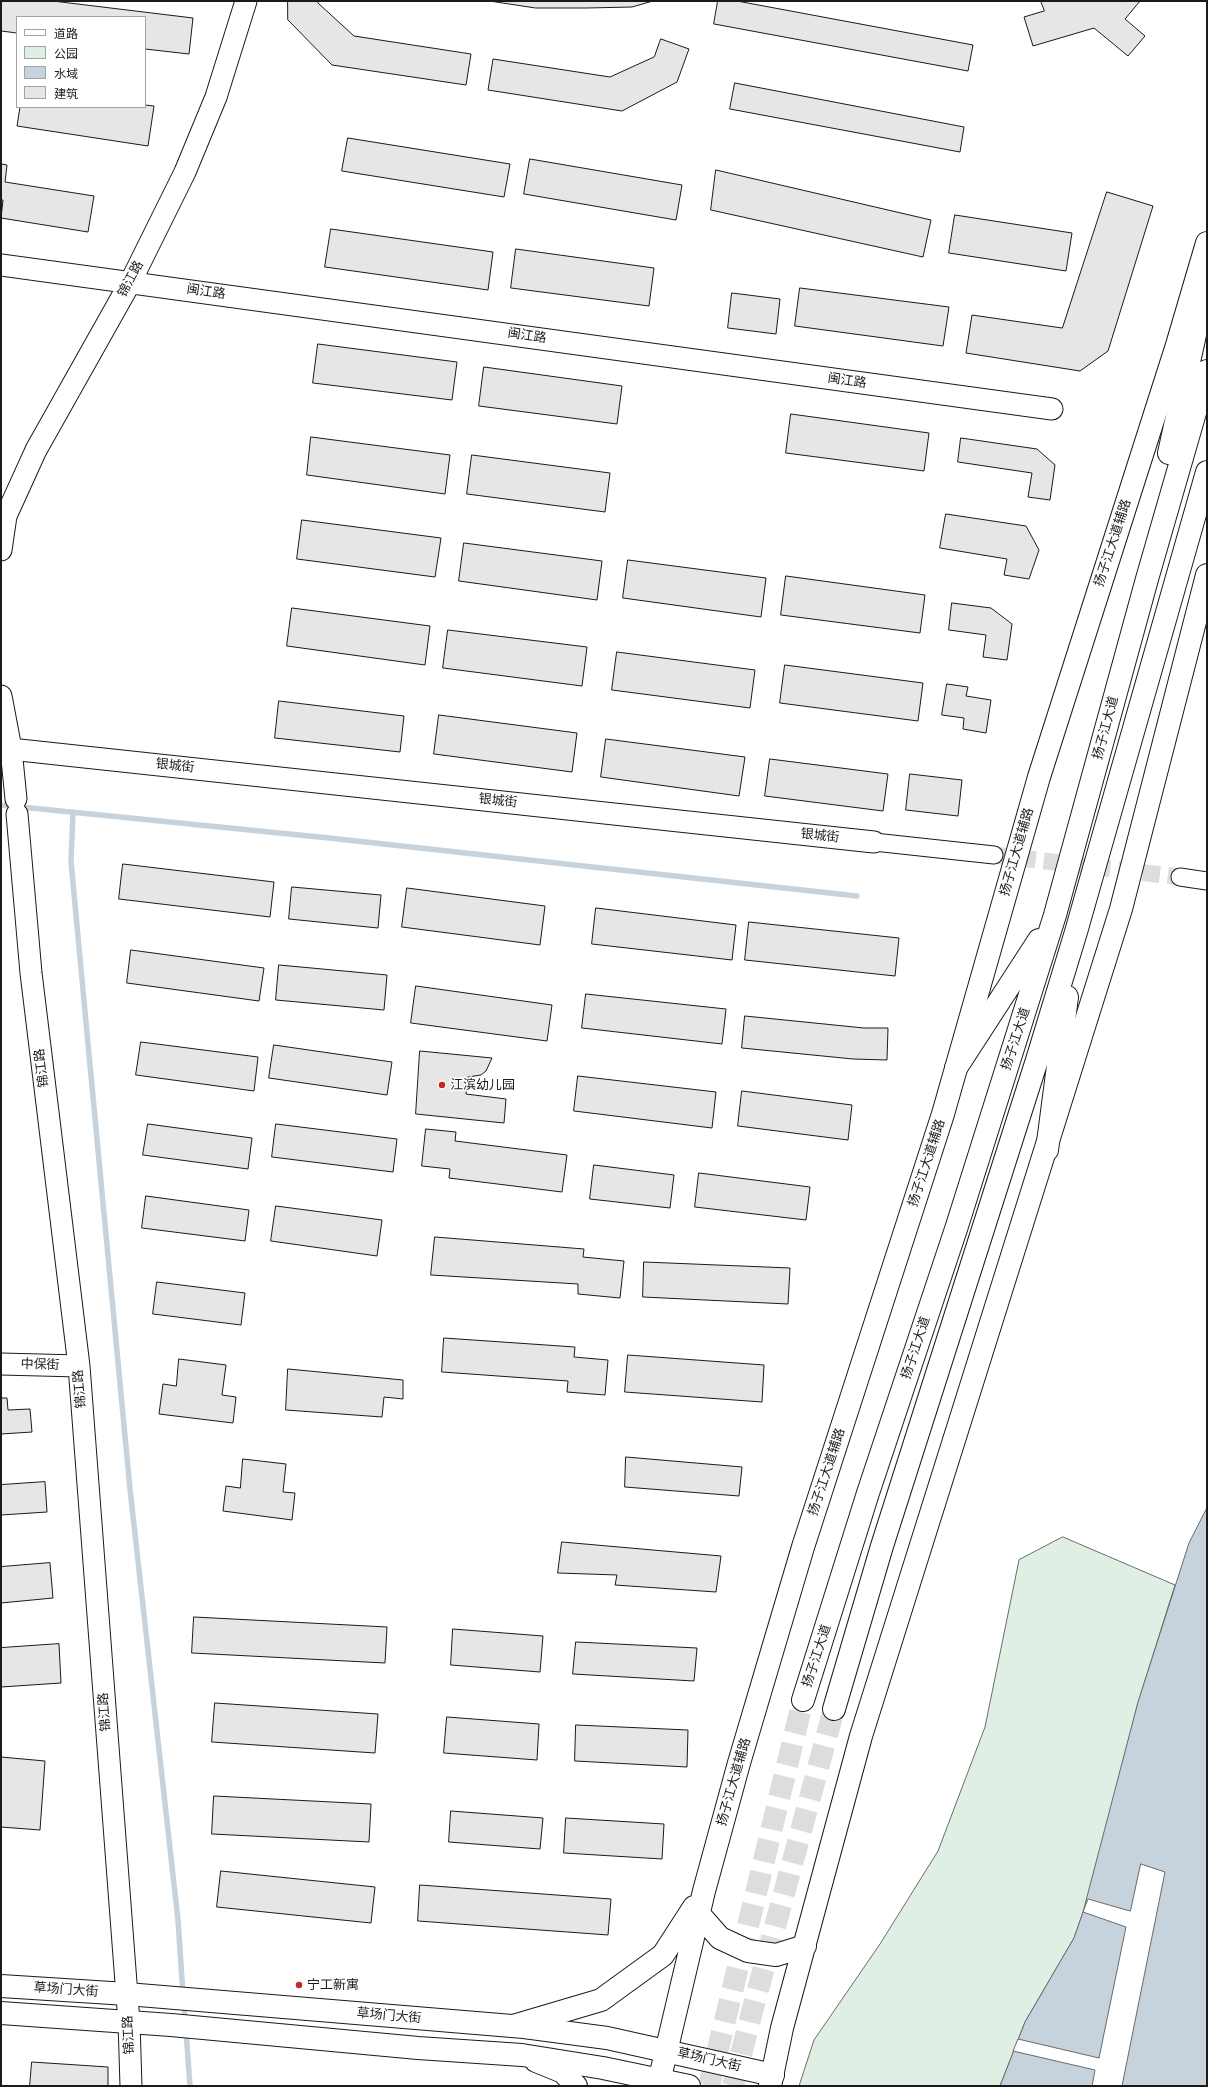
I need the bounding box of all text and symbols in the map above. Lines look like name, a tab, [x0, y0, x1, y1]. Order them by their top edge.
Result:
legend	[16, 16, 146, 108]
text: 道路	[54, 27, 78, 41]
text: 公园	[54, 47, 78, 61]
text: 水域	[54, 67, 78, 81]
text: 建筑	[54, 87, 78, 101]
street label: 锦江路	[115, 258, 147, 300]
street label: 闽江路	[186, 282, 226, 302]
street label: 闽江路	[507, 326, 547, 346]
street label: 闽江路	[827, 371, 867, 391]
street label: 扬子江大道辅路	[1092, 497, 1134, 589]
street label: 扬子江大道	[1090, 695, 1122, 761]
street label: 银城街	[155, 756, 195, 776]
street label: 银城街	[478, 791, 518, 811]
street label: 扬子江大道辅路	[997, 806, 1037, 898]
street label: 银城街	[800, 826, 840, 846]
street label: 扬子江大道	[999, 1006, 1033, 1072]
street label: 锦江路	[32, 1048, 52, 1088]
place label: 江滨幼儿园	[450, 1077, 515, 1093]
marker: 江滨幼儿园	[437, 1080, 447, 1090]
street label: 扬子江大道辅路	[906, 1117, 948, 1209]
street label: 扬子江大道	[899, 1315, 933, 1381]
street label: 中保街	[20, 1357, 60, 1373]
street label: 锦江路	[71, 1369, 89, 1409]
street label: 扬子江大道辅路	[806, 1426, 848, 1518]
street label: 扬子江大道	[800, 1623, 834, 1689]
street label: 锦江路	[96, 1692, 114, 1732]
street label: 扬子江大道辅路	[714, 1736, 754, 1828]
place label: 宁工新寓	[307, 1977, 359, 1993]
street label: 草场门大街	[33, 1980, 99, 2000]
marker: 宁工新寓	[294, 1980, 304, 1990]
street label: 草场门大街	[356, 2005, 422, 2027]
street label: 锦江路	[120, 2015, 138, 2055]
street label: 草场门大街	[676, 2045, 742, 2075]

